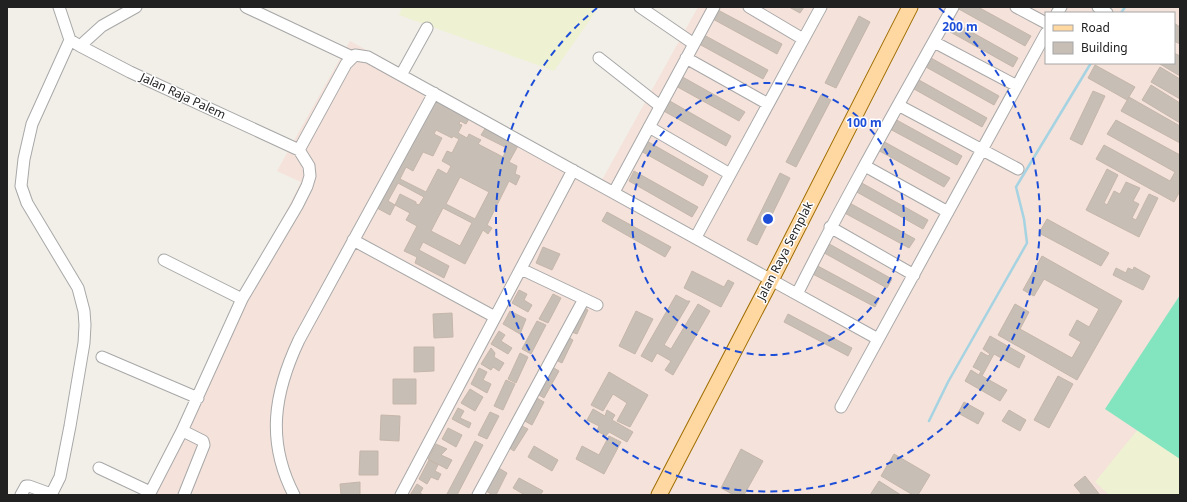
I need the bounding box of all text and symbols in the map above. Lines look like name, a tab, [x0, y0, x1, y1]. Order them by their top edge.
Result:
legend	[1045, 12, 1175, 64]
text: 200 m	[942, 18, 978, 35]
text: Road	[1081, 19, 1110, 36]
text: Building	[1081, 39, 1128, 56]
street label: Jalan Raja Palem	[137, 68, 229, 123]
text: 100 m	[846, 114, 882, 131]
street label: Jalan Raya Semplak	[752, 198, 817, 304]
centre of rings	[761, 212, 775, 226]

